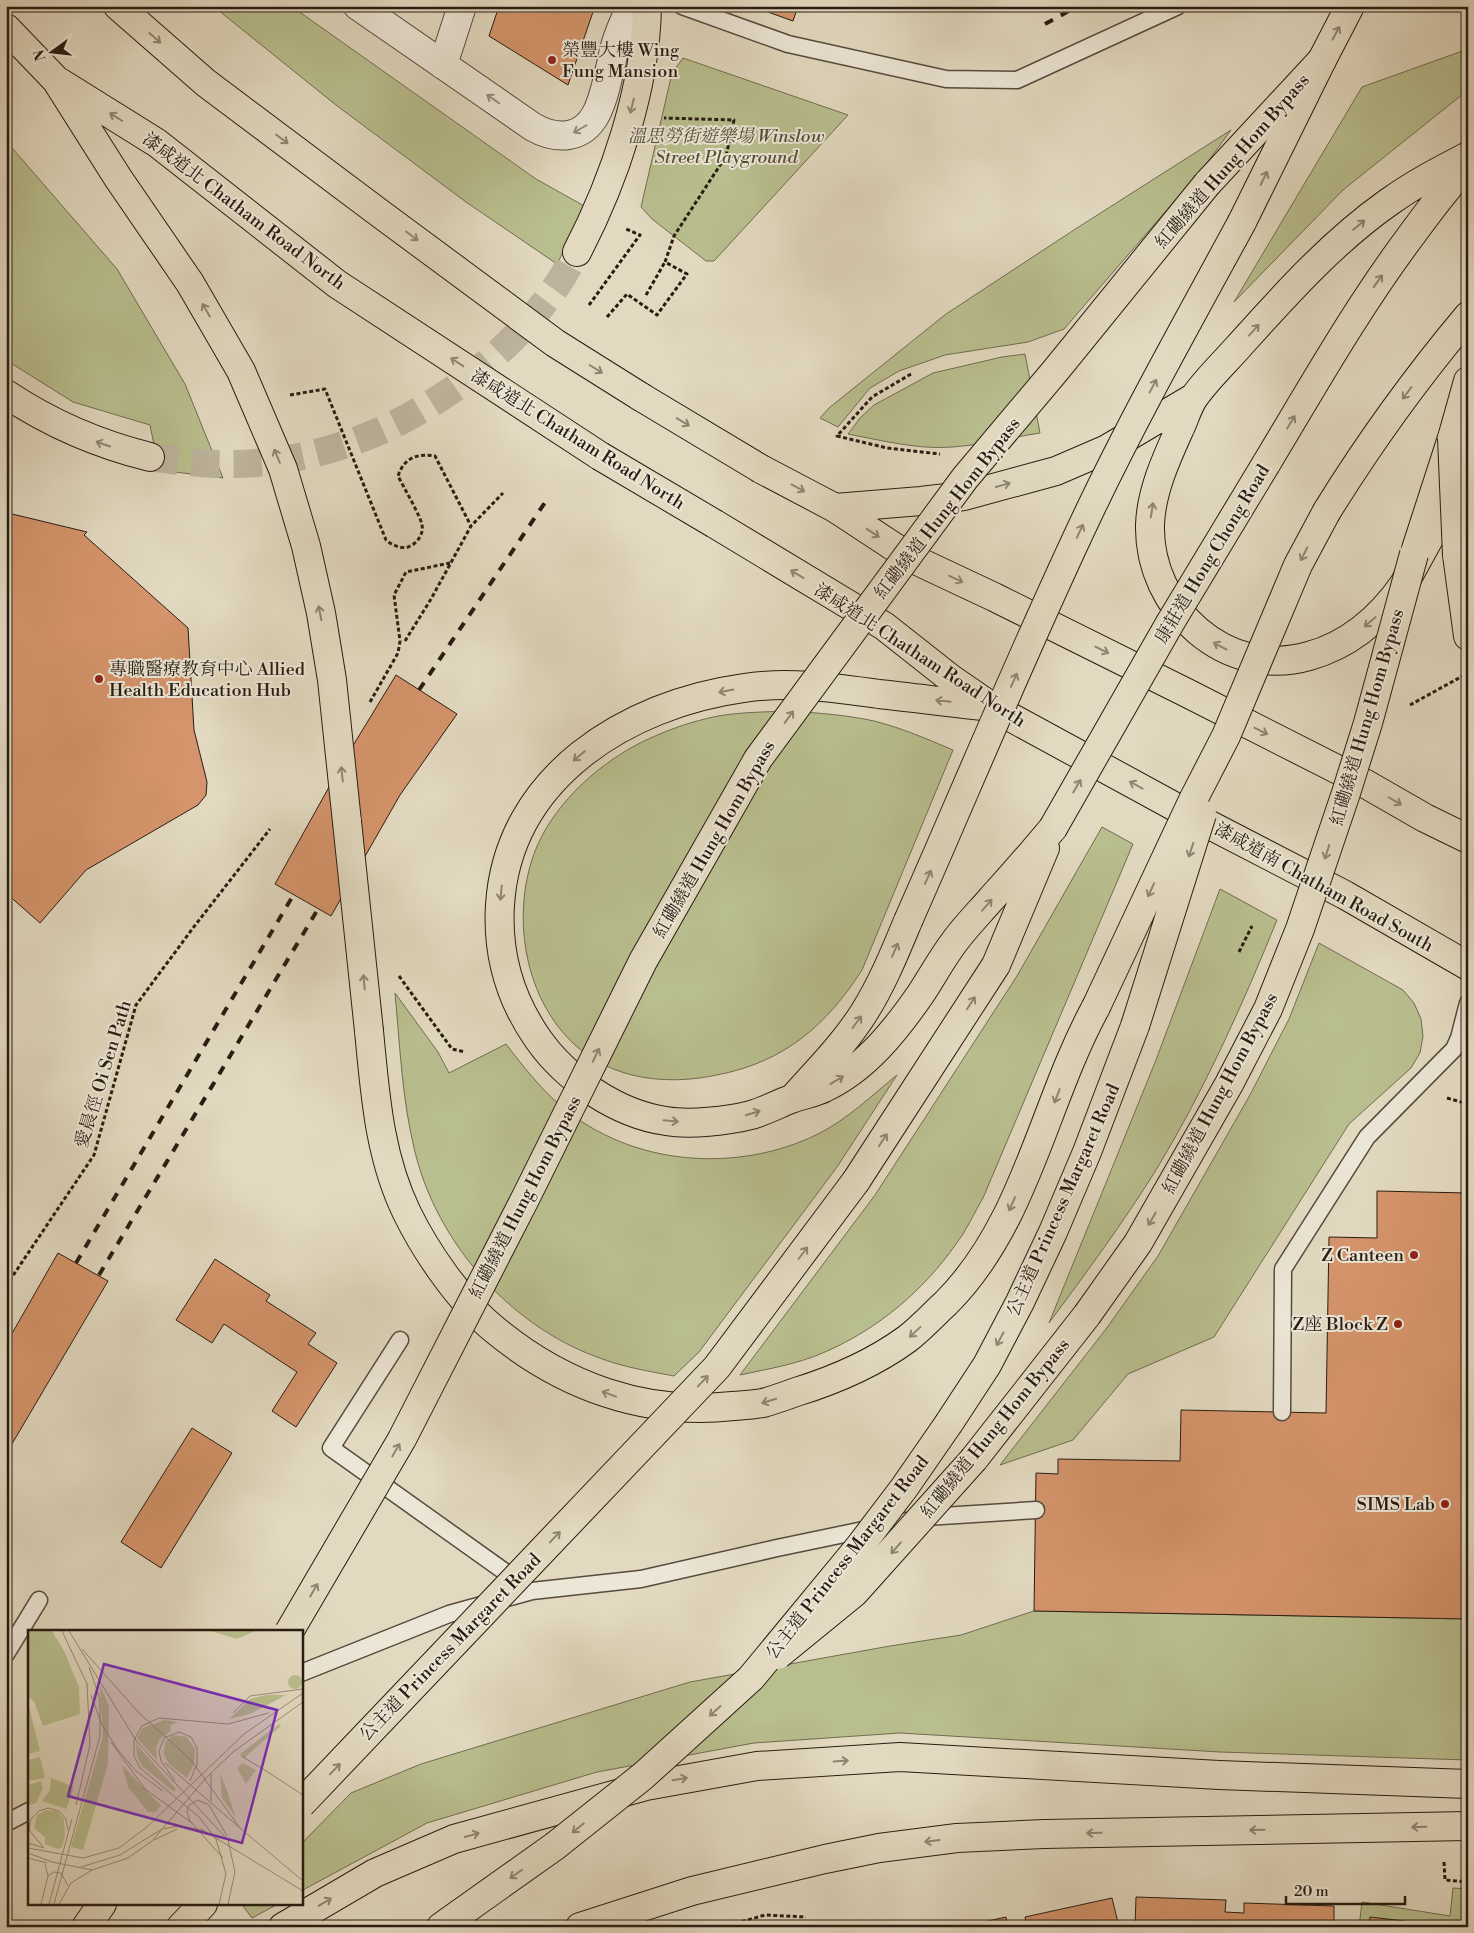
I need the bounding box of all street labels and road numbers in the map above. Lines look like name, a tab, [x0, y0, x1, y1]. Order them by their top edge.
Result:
street label: 紅磡繞道 Hung Hom Bypass	[1150, 69, 1315, 254]
street label: 漆咸道北 Chatham Road North	[138, 128, 350, 295]
street label: 漆咸道北 Chatham Road North	[466, 364, 689, 515]
street label: 紅磡繞道 Hung Hom Bypass	[869, 413, 1026, 604]
street label: 康莊道 Hong Chong Road	[1150, 460, 1275, 648]
street label: 漆咸道北 Chatham Road North	[809, 578, 1030, 733]
street label: 紅磡繞道 Hung Hom Bypass	[1325, 606, 1409, 828]
street label: 紅磡繞道 Hung Hom Bypass	[648, 736, 781, 942]
street label: 漆咸道南 Chatham Road South	[1210, 817, 1438, 958]
street label: 紅磡繞道 Hung Hom Bypass	[1158, 989, 1283, 1198]
street label: 愛晨徑 Oi Sen Path	[70, 997, 137, 1151]
street label: 公主道 Princess Margaret Road	[1002, 1080, 1126, 1320]
street label: 紅磡繞道 Hung Hom Bypass	[464, 1092, 587, 1302]
street label: 紅磡繞道 Hung Hom Bypass	[916, 1334, 1075, 1523]
street label: 公主道 Princess Margaret Road	[761, 1450, 935, 1664]
street label: 公主道 Princess Margaret Road	[355, 1548, 547, 1746]

